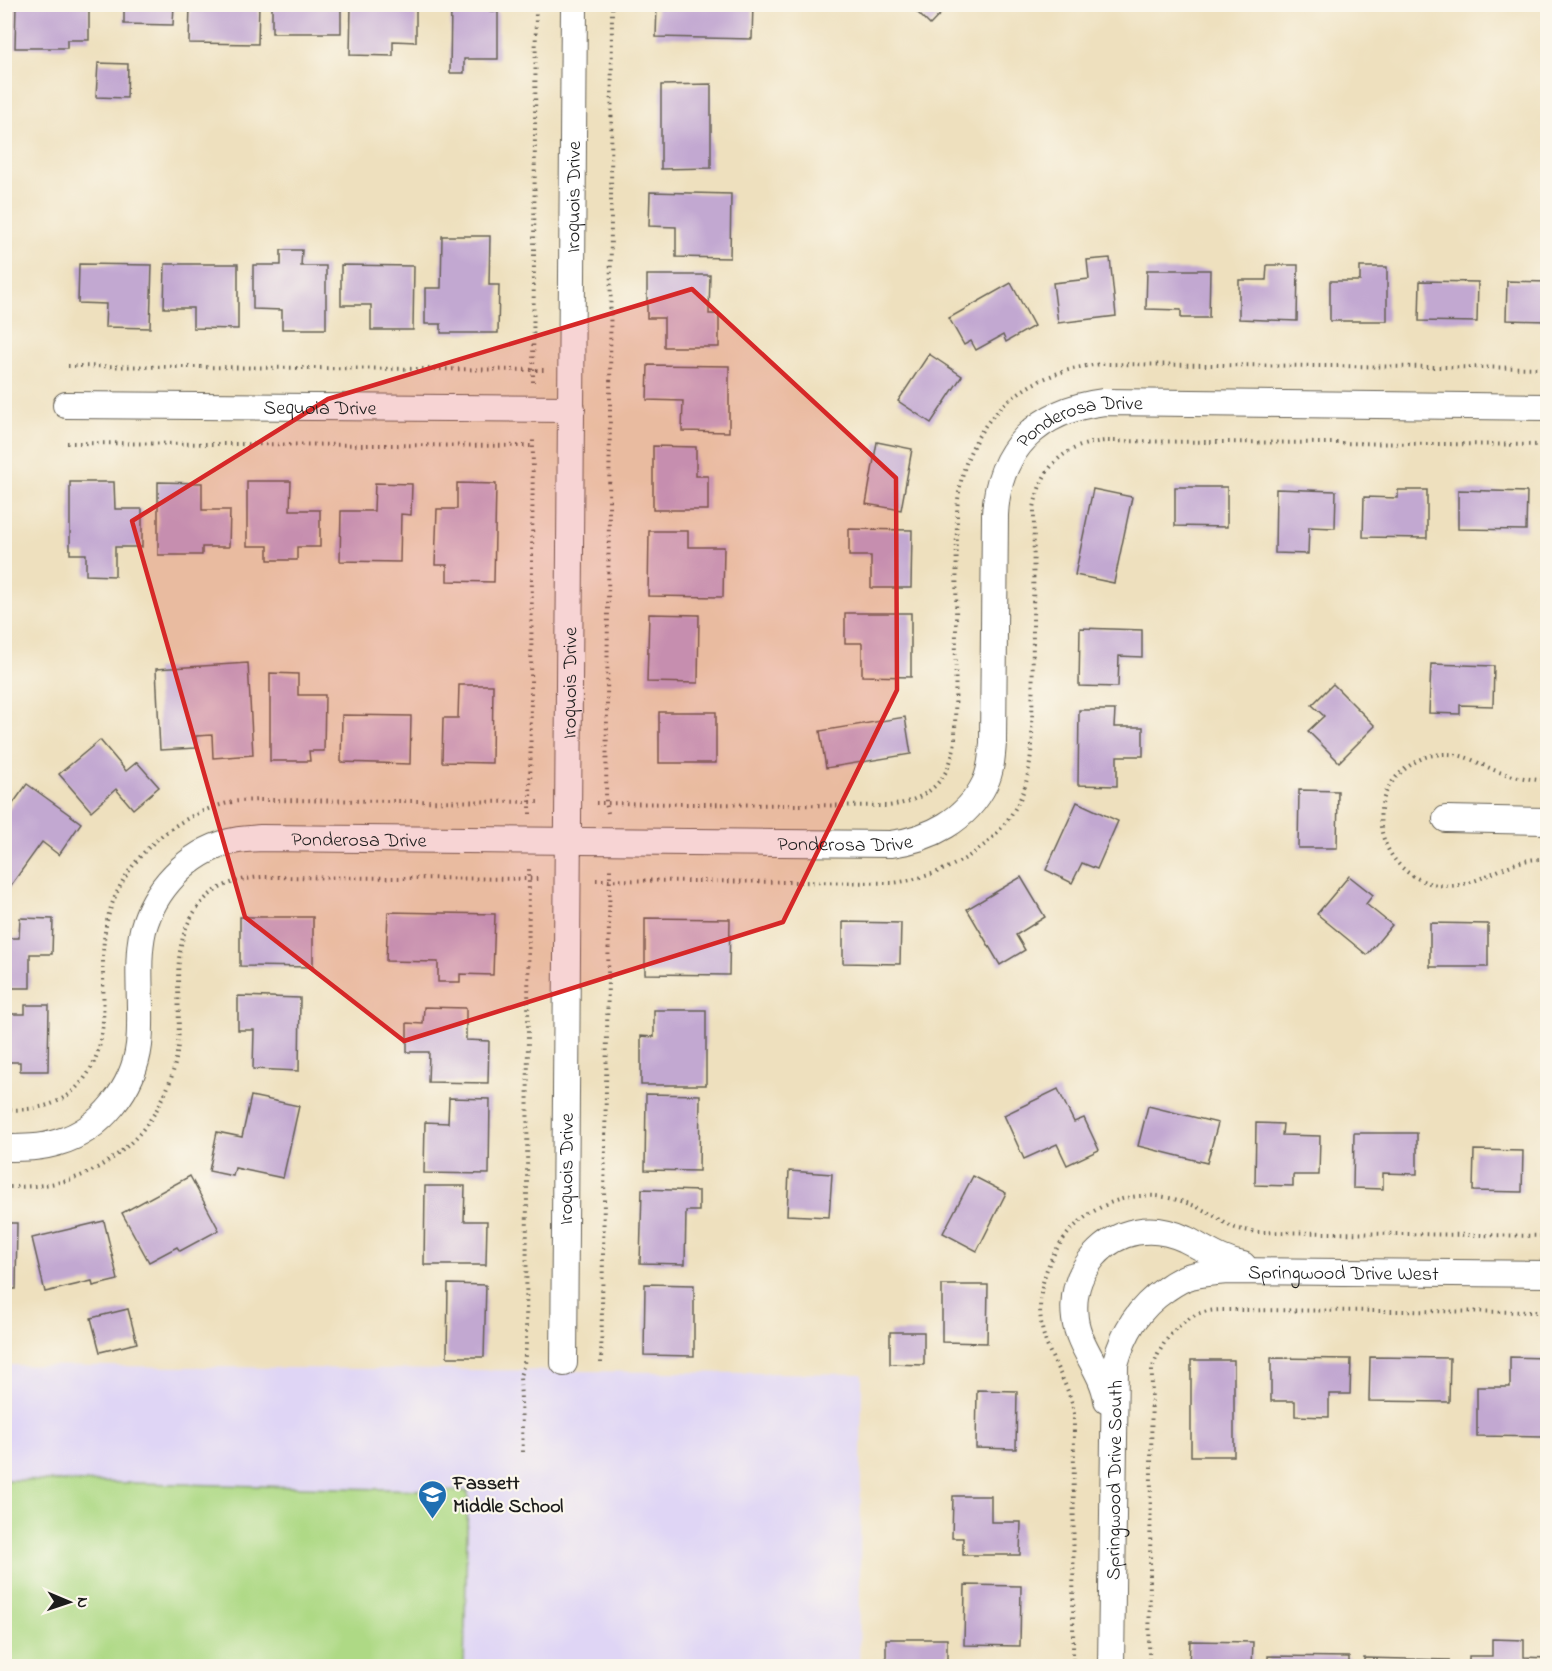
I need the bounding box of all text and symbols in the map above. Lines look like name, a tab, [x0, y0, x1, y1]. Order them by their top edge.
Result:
street label: Iroquois Drive	[560, 141, 590, 253]
street label: Ponderosa Drive	[1011, 390, 1143, 455]
street label: Sequoia Drive	[263, 395, 377, 424]
street label: Iroquois Drive	[557, 627, 586, 739]
street label: Ponderosa Drive	[291, 826, 427, 857]
street label: Ponderosa Drive	[777, 828, 916, 861]
street label: Iroquois Drive	[553, 1113, 583, 1225]
street label: Springwood Drive West	[1248, 1259, 1439, 1290]
street label: Springwood Drive South	[1100, 1380, 1132, 1580]
place label: Fassett Middle School	[452, 1470, 563, 1522]
school or university icon: Fassett Middle School	[416, 1478, 448, 1520]
north arrow	[39, 1572, 99, 1632]
text: N	[70, 1597, 94, 1608]

